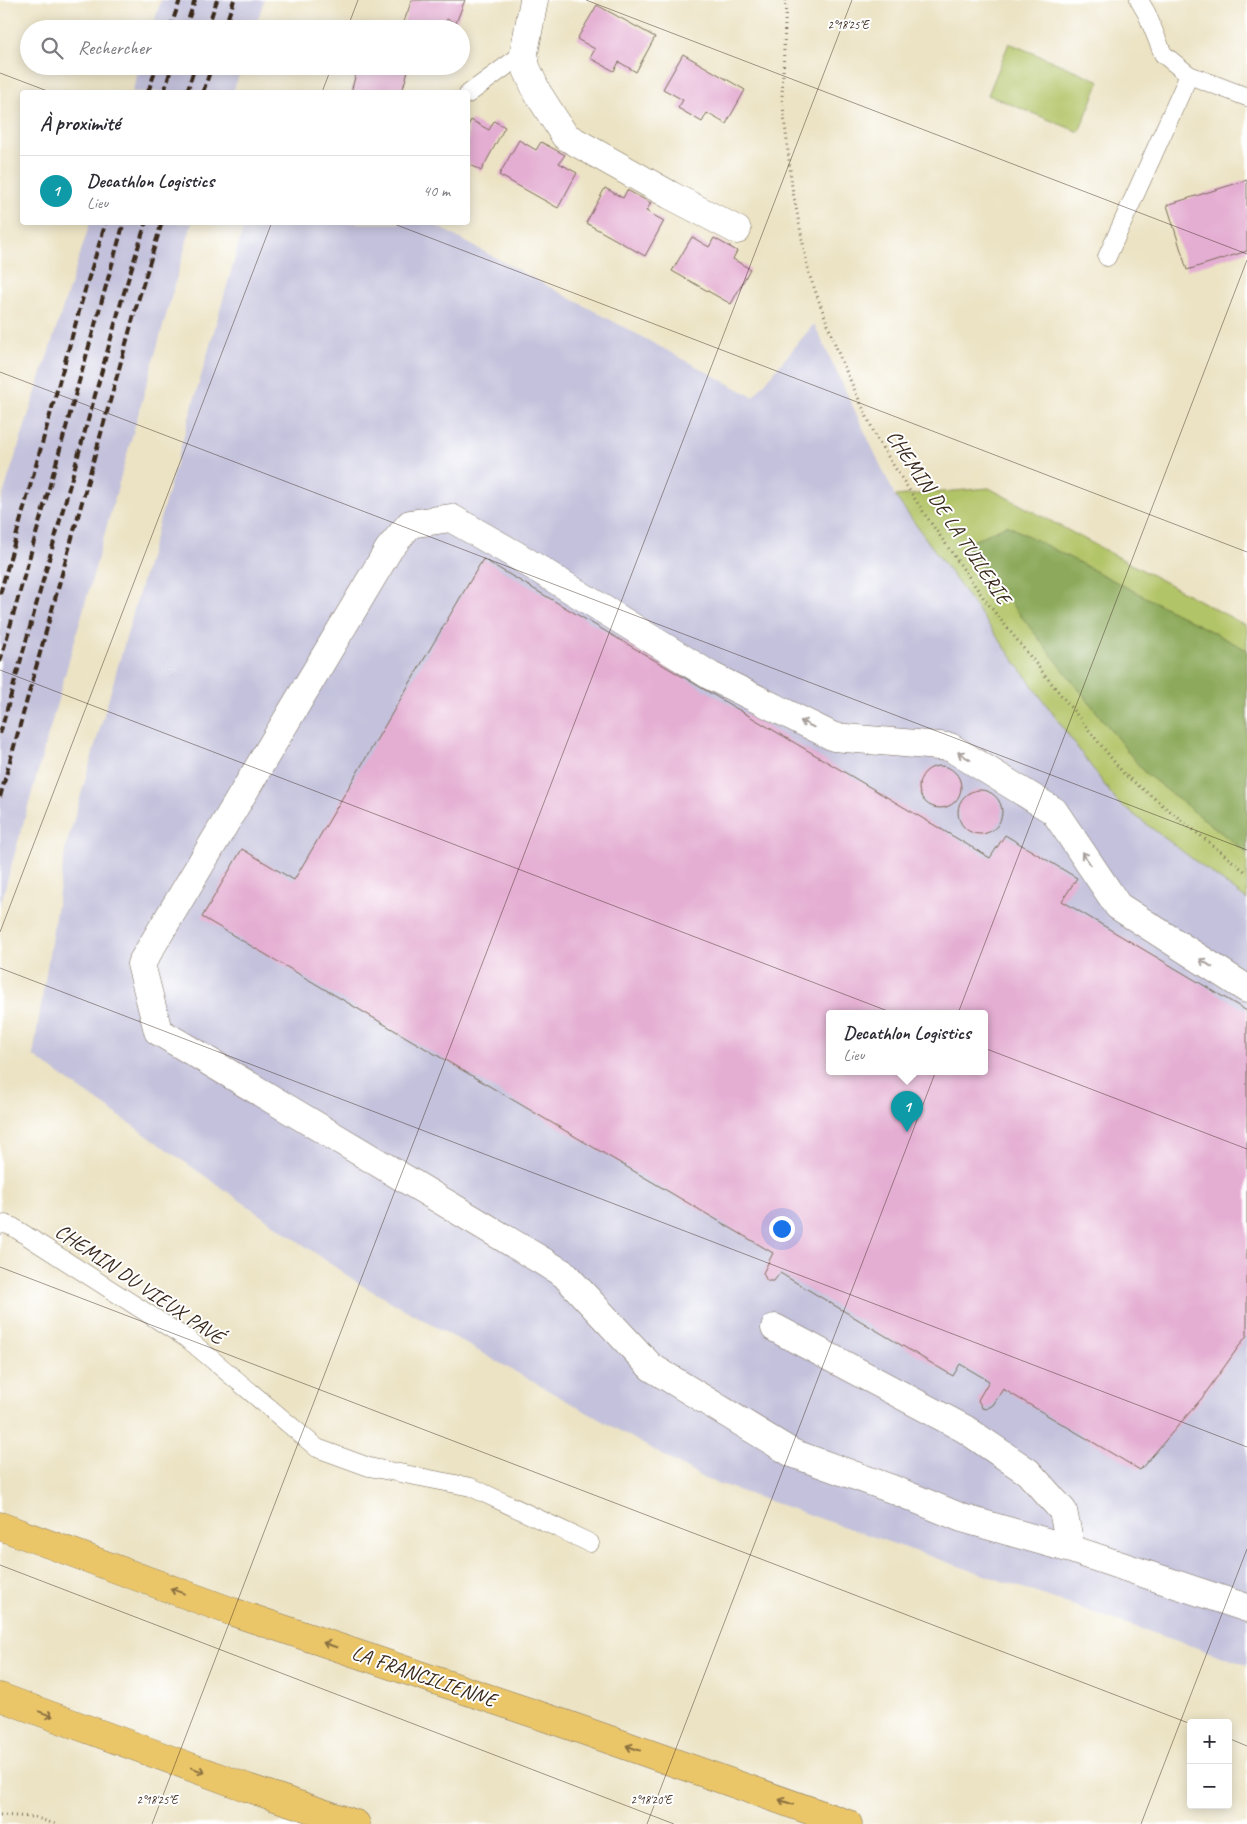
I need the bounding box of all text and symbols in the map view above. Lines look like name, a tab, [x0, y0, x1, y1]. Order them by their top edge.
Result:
text: 2°18'25"E	[828, 17, 870, 33]
search box	[20, 20, 470, 75]
icon: search	[38, 34, 66, 62]
text: Rechercher	[78, 36, 151, 60]
text: À proximité	[40, 110, 120, 136]
text: Decathlon Logistics	[87, 169, 214, 193]
text: 1	[52, 181, 60, 201]
text: 40 m	[423, 181, 450, 201]
text: Lieu	[87, 193, 108, 213]
street label: CHEMIN DE LA TUILERIE	[881, 425, 1019, 611]
one-way arrow	[800, 719, 815, 728]
one-way arrow	[957, 750, 971, 760]
one-way arrow	[1081, 851, 1091, 865]
one-way arrow	[1199, 957, 1213, 968]
popup	[826, 1010, 988, 1075]
text: Decathlon Logistics	[843, 1021, 971, 1045]
text: Lieu	[843, 1045, 864, 1065]
pin: 1	[891, 1091, 923, 1132]
your location	[769, 1216, 795, 1242]
street label: CHEMIN DU VIEUX PAVÉ	[51, 1218, 232, 1352]
one-way arrow	[169, 1586, 185, 1595]
one-way arrow	[322, 1639, 338, 1649]
street label: LA FRANCILIENNE	[348, 1639, 502, 1714]
one-way arrow	[38, 1710, 53, 1719]
map controls	[1187, 1719, 1232, 1809]
button: +	[1187, 1719, 1232, 1764]
one-way arrow	[625, 1743, 641, 1752]
button: −	[1187, 1764, 1232, 1809]
one-way arrow	[190, 1766, 206, 1775]
text: 2°18'25"E	[137, 1792, 179, 1808]
text: 2°18'20"E	[631, 1792, 673, 1808]
one-way arrow	[779, 1797, 794, 1806]

